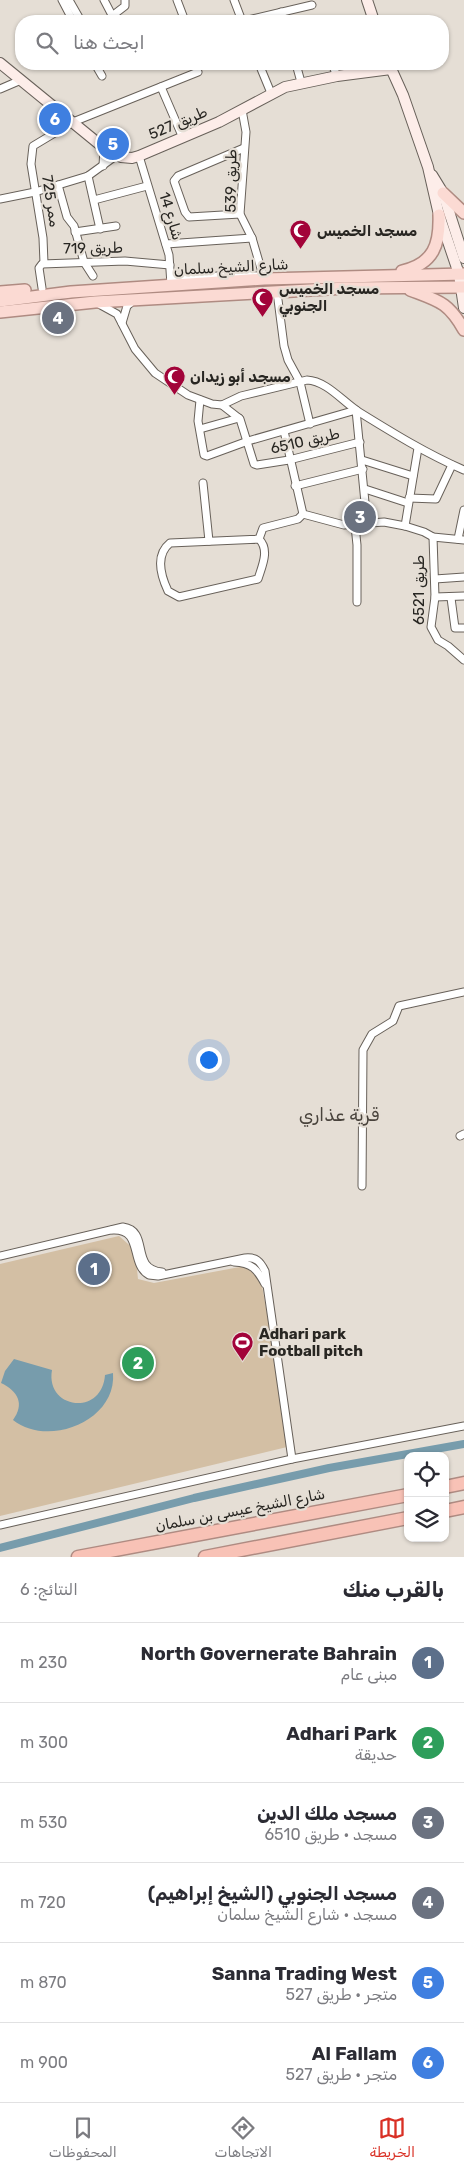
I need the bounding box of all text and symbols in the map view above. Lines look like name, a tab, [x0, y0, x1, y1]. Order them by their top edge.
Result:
search box	[15, 15, 449, 70]
icon: search	[33, 29, 61, 57]
text: ابحث هنا	[73, 31, 145, 54]
pin: 6	[39, 100, 71, 138]
street label: طريق 527	[146, 103, 210, 143]
pin: 5	[97, 125, 129, 163]
street label: طريق 539	[221, 149, 241, 213]
street label: ممر 725	[38, 174, 64, 228]
street label: شارع 14	[153, 190, 187, 243]
mosque icon: مسجد الخميس	[289, 219, 313, 250]
place label: مسجد الخميس	[317, 222, 417, 240]
street label: طريق 719	[63, 238, 123, 258]
street label: شارع الشيخ سلمان	[173, 255, 289, 281]
place label: مسجد الخميس الجنوبي	[279, 280, 379, 318]
mosque icon: مسجد الخميس الجنوبي	[251, 286, 275, 317]
pin: 4	[42, 299, 74, 337]
mosque icon: مسجد أبو زيدان	[162, 365, 186, 396]
place label: مسجد أبو زيدان	[190, 368, 291, 386]
street label: طريق 6510	[269, 424, 341, 458]
pin: 3	[344, 498, 376, 536]
street label: طريق 6521	[410, 555, 428, 625]
your location	[196, 1047, 222, 1073]
district label: قرية عذاري	[299, 1104, 379, 1127]
pin: 1	[78, 1250, 110, 1288]
place label: Adhari park Football pitch	[259, 1325, 363, 1360]
sports icon: Adhari park Football pitch	[231, 1331, 255, 1362]
pin: 2	[122, 1344, 154, 1382]
map controls	[404, 1452, 449, 1542]
button: locate	[404, 1452, 449, 1497]
street label: شارع الشيخ عيسى بن سلمان	[154, 1485, 327, 1537]
button: layers	[404, 1497, 449, 1542]
text: بالقرب منك	[343, 1577, 444, 1602]
text: النتائج: 6	[20, 1580, 78, 1599]
text: North Governerate Bahrain	[141, 1642, 397, 1665]
text: 230 m	[20, 1653, 67, 1672]
text: 1	[424, 1653, 432, 1672]
text: مبنى عام	[341, 1665, 397, 1684]
text: Adhari Park	[286, 1722, 397, 1745]
text: 300 m	[20, 1733, 68, 1752]
text: 2	[423, 1733, 433, 1752]
text: حديقة	[355, 1745, 397, 1764]
text: مسجد ملك الدين	[257, 1802, 397, 1825]
text: 530 m	[20, 1813, 67, 1832]
text: 3	[423, 1813, 433, 1832]
text: مسجد · طريق 6510	[264, 1825, 397, 1844]
text: مسجد الجنوبي (الشيخ إبراهيم)	[148, 1882, 397, 1905]
text: 720 m	[20, 1893, 66, 1912]
text: 4	[423, 1893, 433, 1912]
text: مسجد · شارع الشيخ سلمان	[217, 1905, 397, 1924]
text: Sanna Trading West	[212, 1962, 397, 1985]
text: 870 m	[20, 1973, 67, 1992]
text: 5	[423, 1973, 433, 1992]
text: متجر · طريق 527	[285, 1985, 397, 2004]
text: Al Fallam	[312, 2042, 397, 2065]
text: 900 m	[20, 2053, 68, 2072]
text: 6	[423, 2053, 433, 2072]
text: متجر · طريق 527	[285, 2065, 397, 2084]
tab: المحفوظات	[49, 2114, 117, 2161]
tab: الاتجاهات	[215, 2114, 272, 2161]
tab: الخريطة	[370, 2114, 415, 2161]

